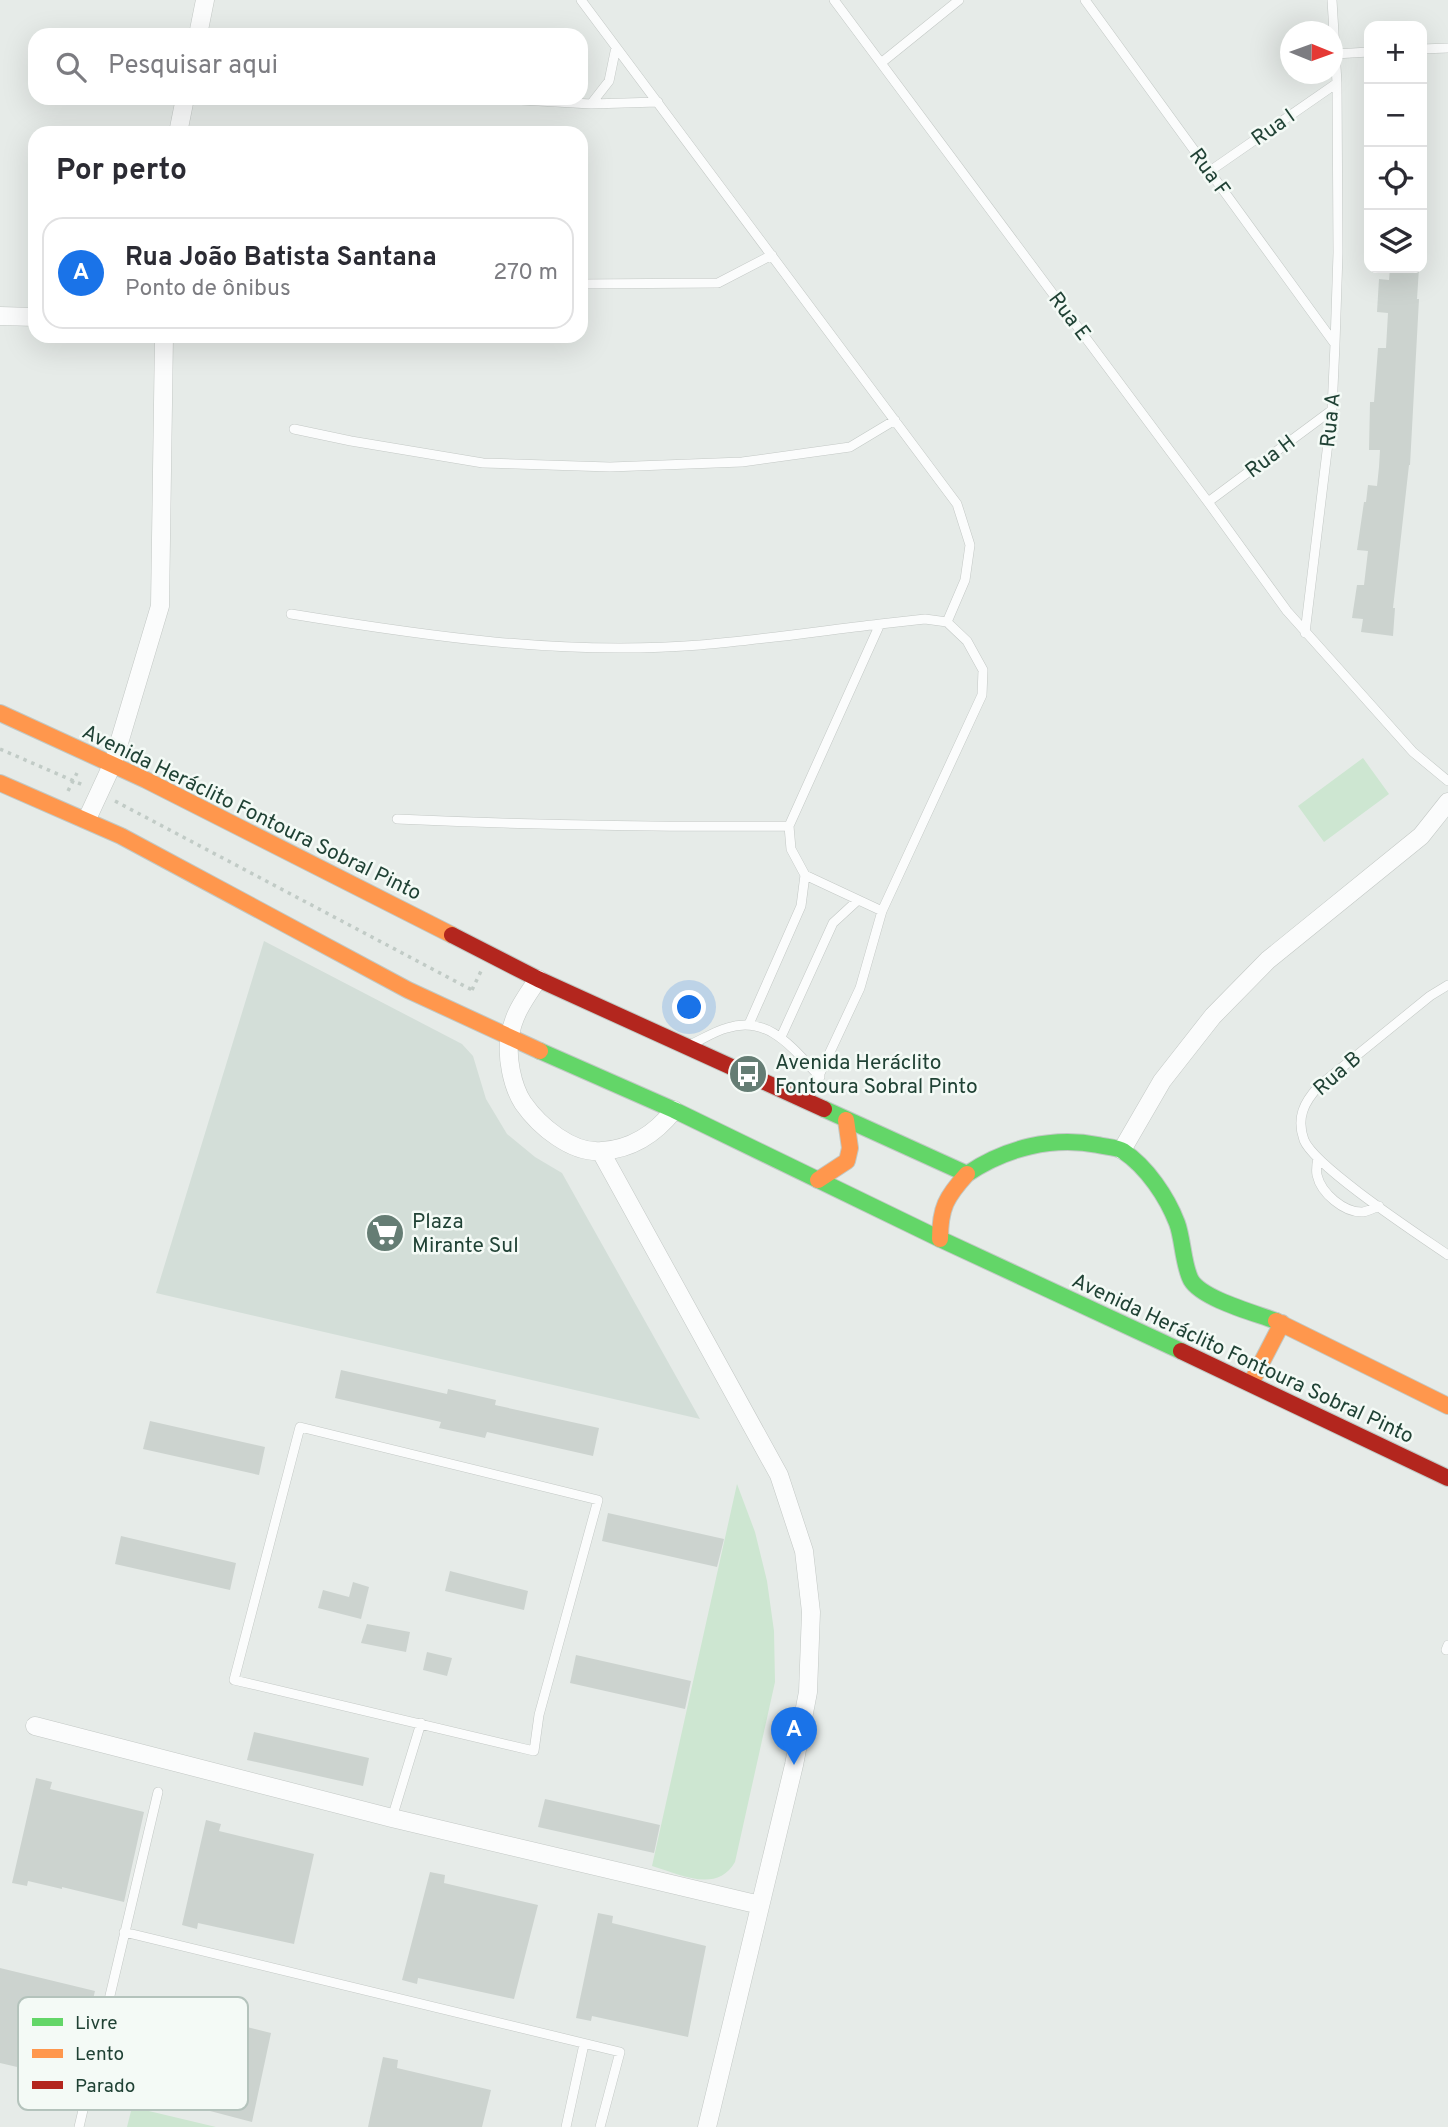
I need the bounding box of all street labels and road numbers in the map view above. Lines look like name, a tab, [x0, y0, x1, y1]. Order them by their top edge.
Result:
street label: Rua I	[1247, 104, 1301, 153]
street label: Rua F	[1182, 143, 1235, 202]
street label: Rua E	[1042, 287, 1096, 347]
street label: Rua A	[1315, 391, 1348, 449]
street label: Rua H	[1240, 429, 1302, 485]
street label: Avenida Heráclito Fontoura Sobral Pinto	[77, 719, 425, 908]
street label: Rua B	[1308, 1046, 1368, 1102]
street label: Avenida Heráclito Fontoura Sobral Pinto	[1067, 1268, 1418, 1451]

